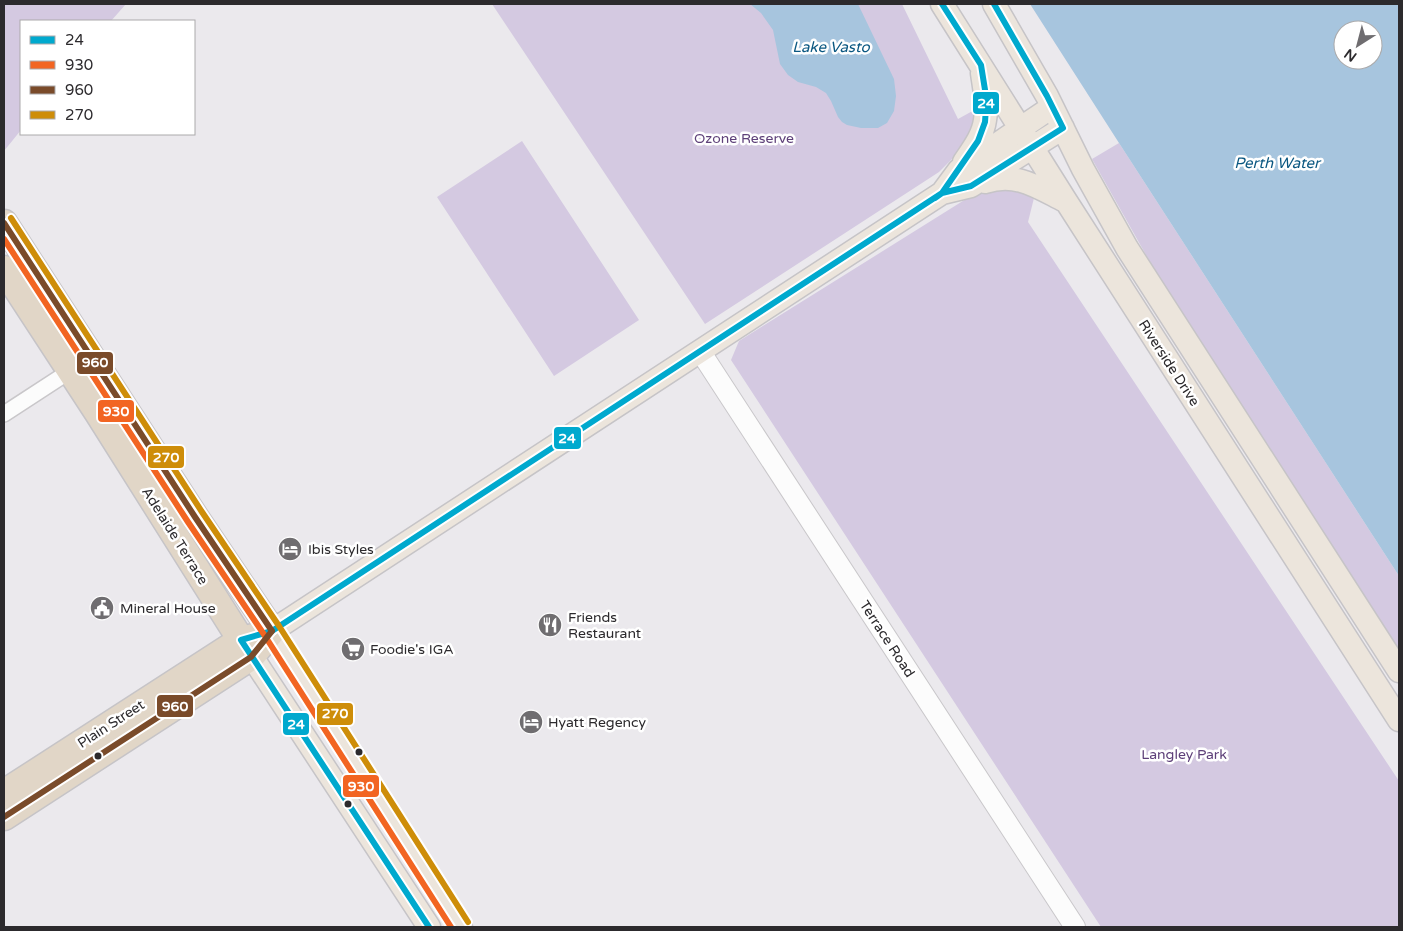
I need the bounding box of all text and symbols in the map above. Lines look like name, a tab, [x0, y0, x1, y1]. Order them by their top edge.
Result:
legend	[20, 20, 195, 135]
north arrow	[1333, 20, 1383, 70]
text: 24	[65, 31, 84, 49]
water label: Lake Vasto	[792, 38, 871, 56]
text: N	[1341, 45, 1360, 65]
text: 930	[65, 56, 93, 74]
text: 960	[65, 81, 93, 99]
line badge: 24	[972, 91, 1000, 115]
text: 24	[977, 95, 995, 112]
text: 270	[65, 106, 93, 124]
park label: Ozone Reserve	[694, 130, 794, 147]
water label: Perth Water	[1234, 154, 1322, 172]
street label: Riverside Drive	[1135, 317, 1203, 409]
line badge: 960	[76, 351, 114, 375]
text: 960	[82, 354, 108, 371]
line badge: 930	[97, 399, 135, 423]
text: 930	[103, 403, 129, 420]
line badge: 24	[553, 426, 582, 450]
text: 24	[558, 430, 576, 447]
line badge: 270	[147, 445, 185, 469]
text: 270	[153, 449, 179, 466]
street label: Adelaide Terrace	[138, 484, 212, 588]
hotel icon: Ibis Styles	[277, 536, 303, 562]
place label: Ibis Styles	[308, 541, 374, 558]
public building icon: Mineral House	[89, 595, 115, 621]
street label: Terrace Road	[856, 597, 918, 681]
place label: Mineral House	[120, 600, 216, 617]
place label: Friends Restaurant	[568, 609, 642, 642]
restaurant icon: Friends Restaurant	[537, 612, 563, 638]
supermarket icon: Foodie's IGA	[340, 636, 366, 662]
place label: Foodie's IGA	[370, 641, 454, 658]
line badge: 960	[156, 694, 194, 718]
street label: Plain Street	[74, 696, 148, 752]
text: 960	[162, 698, 188, 715]
line badge: 270	[316, 702, 354, 726]
text: 270	[322, 705, 348, 722]
hotel icon: Hyatt Regency	[518, 709, 544, 735]
line badge: 24	[282, 712, 310, 736]
place label: Hyatt Regency	[548, 714, 647, 731]
text: 24	[287, 716, 305, 733]
park label: Langley Park	[1141, 746, 1227, 763]
unlabelled marker	[354, 747, 364, 757]
unlabelled marker	[93, 751, 103, 761]
line badge: 930	[342, 774, 380, 798]
text: 930	[348, 778, 374, 795]
unlabelled marker	[343, 799, 353, 809]

